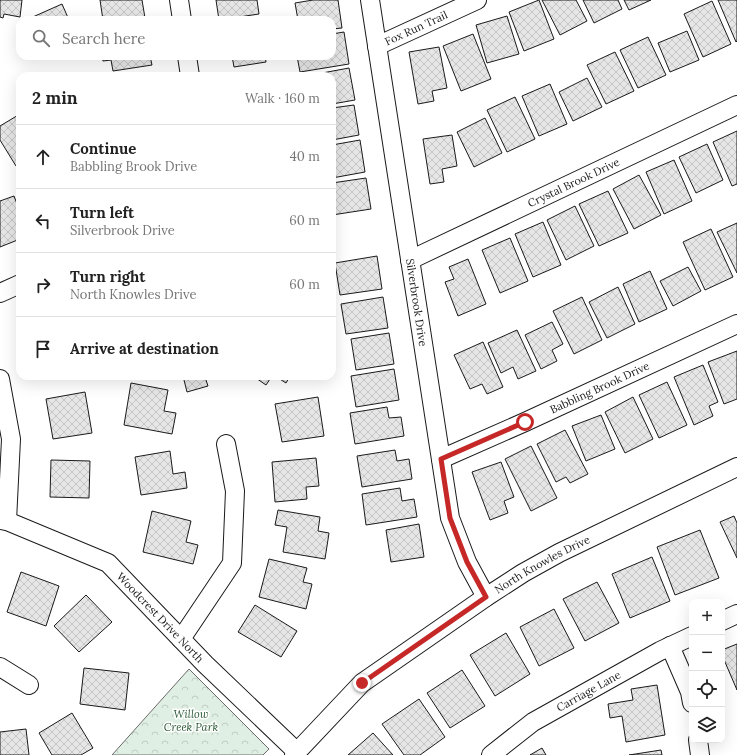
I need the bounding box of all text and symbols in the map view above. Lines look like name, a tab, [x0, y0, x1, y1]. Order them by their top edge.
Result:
street label: Fox Run Trail	[382, 8, 450, 48]
search box	[16, 16, 336, 60]
icon: search	[30, 27, 52, 49]
text: Search here	[62, 29, 145, 48]
text: 2 min	[32, 87, 78, 109]
text: Walk · 160 m	[245, 90, 320, 107]
text: Continue	[70, 139, 136, 158]
icon: ahead	[32, 146, 54, 168]
text: 40 m	[290, 148, 320, 165]
street label: Crystal Brook Drive	[525, 155, 622, 210]
text: Babbling Brook Drive	[70, 158, 197, 175]
text: Turn left	[70, 203, 134, 222]
icon: left	[32, 210, 54, 232]
text: 60 m	[289, 212, 320, 229]
text: Silverbrook Drive	[70, 222, 175, 239]
street label: Silverbrook Drive	[403, 257, 430, 347]
text: Turn right	[70, 267, 146, 286]
icon: right	[32, 274, 54, 296]
text: 60 m	[289, 276, 320, 293]
text: North Knowles Drive	[70, 286, 197, 303]
icon: arrive	[32, 338, 54, 360]
text: Arrive at destination	[70, 339, 219, 358]
street label: Babbling Brook Drive	[548, 359, 652, 416]
route start	[516, 413, 534, 431]
street label: North Knowles Drive	[492, 532, 592, 597]
street label: Woodcrest Drive North	[114, 569, 207, 666]
map controls	[689, 599, 725, 743]
button: +	[689, 599, 725, 635]
button: −	[689, 635, 725, 671]
street label: Carriage Lane	[554, 667, 623, 715]
button: locate	[689, 671, 725, 707]
route end	[353, 674, 371, 692]
park label: Willow Creek Park	[164, 707, 219, 734]
button: layers	[689, 707, 725, 743]

